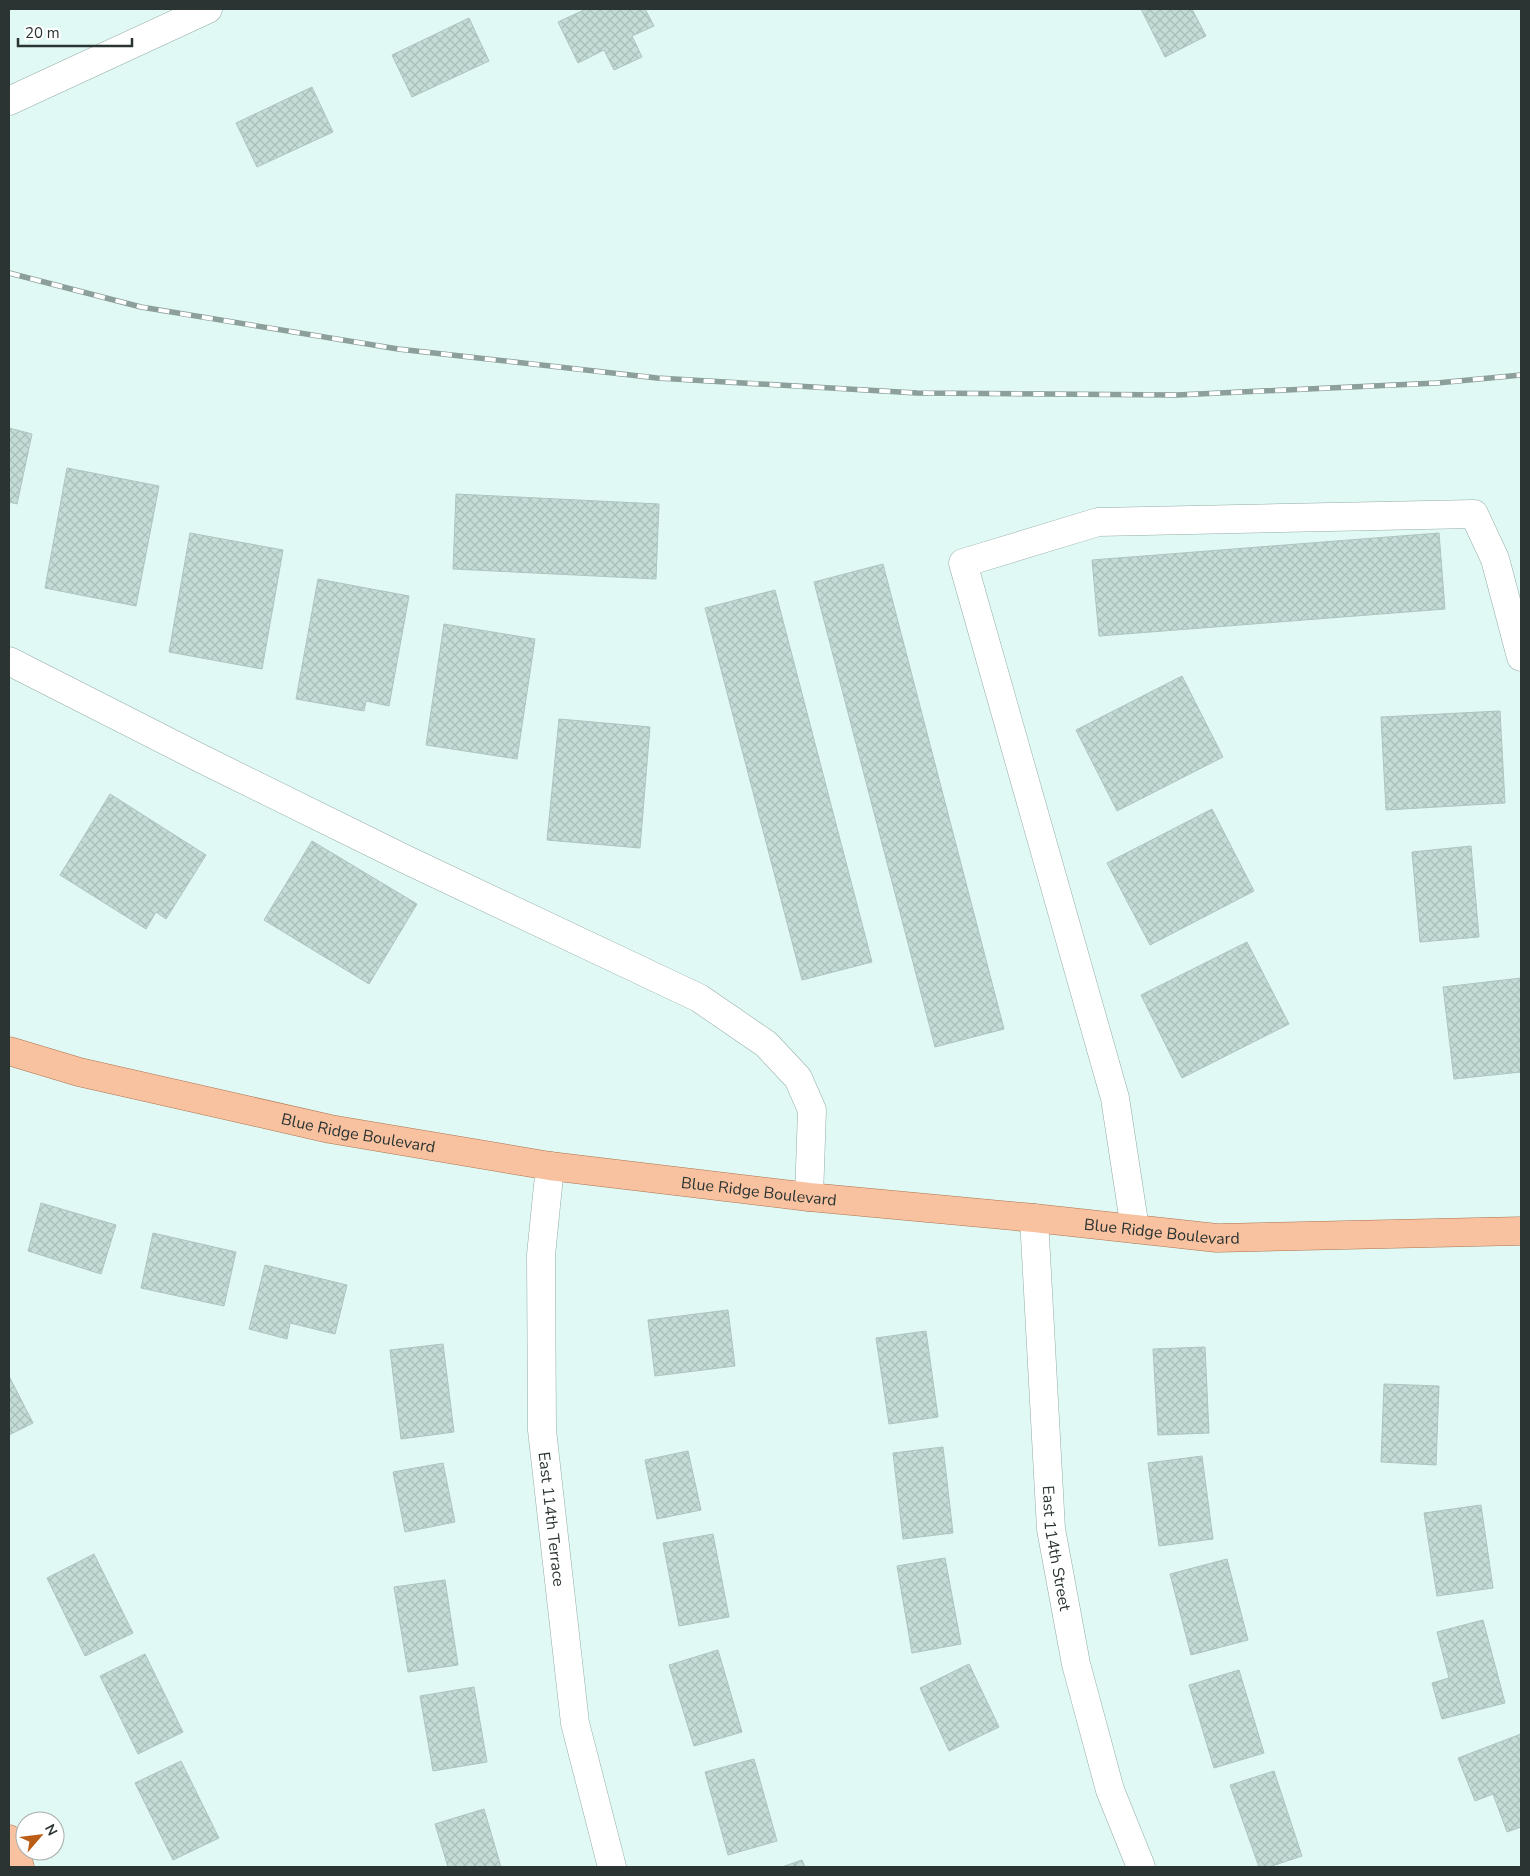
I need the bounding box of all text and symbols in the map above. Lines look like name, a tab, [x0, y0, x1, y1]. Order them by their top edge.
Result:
scale bar	[18, 15, 131, 47]
text: 20 m	[25, 23, 60, 43]
street label: Blue Ridge Boulevard	[279, 1108, 437, 1159]
street label: Blue Ridge Boulevard	[680, 1172, 838, 1212]
street label: Blue Ridge Boulevard	[1083, 1214, 1240, 1250]
street label: East 114th Terrace	[533, 1451, 570, 1588]
street label: East 114th Street	[1037, 1485, 1076, 1613]
north arrow	[15, 1811, 65, 1861]
text: N	[40, 1821, 62, 1839]

